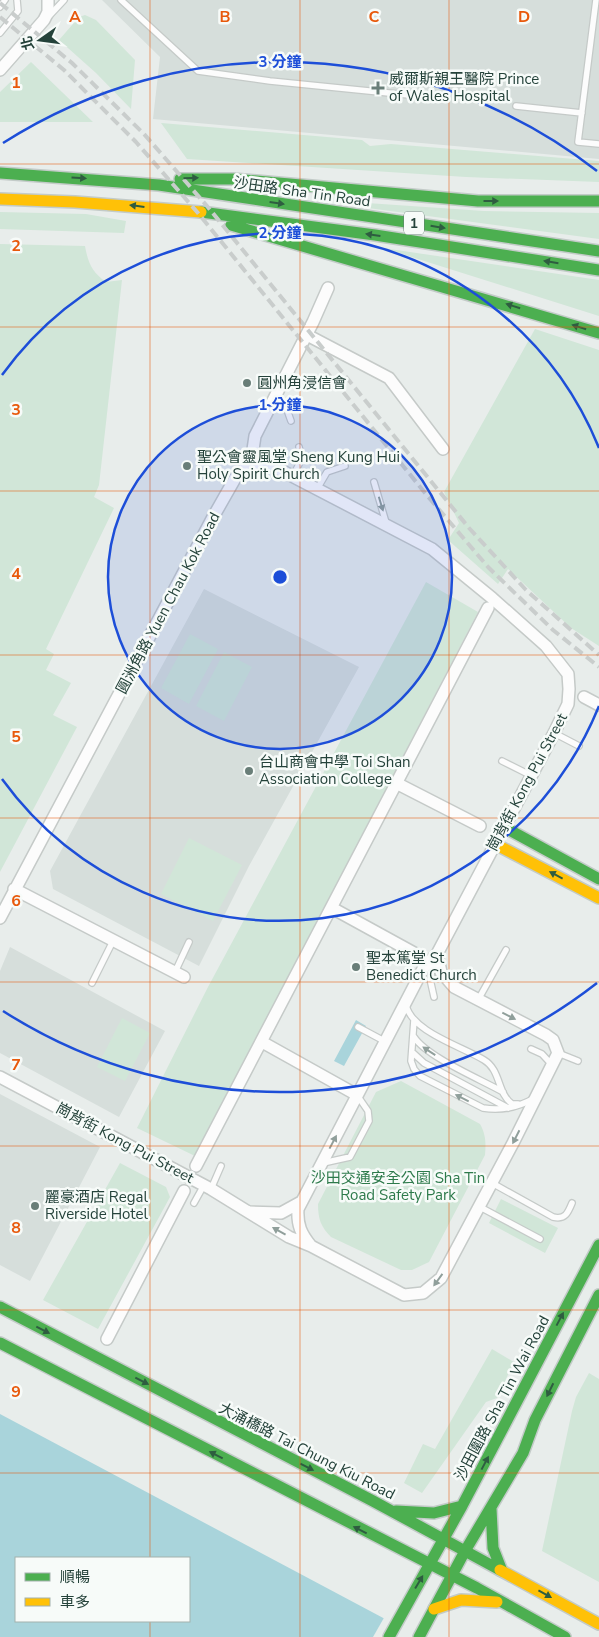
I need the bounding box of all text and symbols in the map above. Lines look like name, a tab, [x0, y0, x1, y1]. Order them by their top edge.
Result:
text: A	[69, 6, 81, 28]
text: B	[219, 6, 231, 28]
text: C	[369, 6, 380, 28]
text: D	[518, 6, 530, 28]
north arrow	[15, 15, 65, 65]
text: 北	[17, 34, 39, 52]
text: 3 分鐘	[258, 52, 302, 72]
place label: 威爾斯親王醫院 Prince of Wales Hospital	[389, 69, 539, 106]
text: 1	[11, 72, 21, 94]
marker: 威爾斯親王醫院 Prince of Wales Hospital	[371, 81, 385, 95]
street label: 沙田路 Sha Tin Road	[232, 172, 372, 212]
one-way arrow	[71, 174, 87, 182]
one-way arrow	[183, 174, 199, 182]
one-way arrow	[483, 197, 499, 205]
one-way arrow	[269, 200, 285, 208]
one-way arrow	[128, 202, 144, 210]
road number: 1	[404, 212, 424, 234]
text: 2 分鐘	[258, 223, 302, 243]
one-way arrow	[430, 223, 446, 231]
one-way arrow	[365, 231, 381, 239]
text: 2	[11, 235, 21, 257]
one-way arrow	[542, 258, 558, 266]
one-way arrow	[506, 302, 521, 310]
one-way arrow	[572, 322, 587, 330]
place label: 圓州角浸信會	[257, 373, 347, 393]
marker: 圓州角浸信會	[241, 377, 253, 389]
text: 1 分鐘	[258, 395, 302, 415]
text: 3	[11, 399, 21, 421]
place label: 聖公會靈風堂 Sheng Kung Hui Holy Spirit Church	[197, 447, 400, 484]
marker: 聖公會靈風堂 Sheng Kung Hui Holy Spirit Church	[181, 460, 193, 472]
one-way arrow	[377, 497, 385, 512]
street label: 圓洲角路 Yuen Chau Kok Road	[111, 509, 225, 697]
text: 4	[11, 563, 21, 585]
centre of rings	[271, 568, 289, 586]
street label: 崗背街 Kong Pui Street	[482, 709, 572, 855]
text: 5	[11, 726, 21, 748]
place label: 台山商會中學 Toi Shan Association College	[259, 752, 411, 789]
marker: 台山商會中學 Toi Shan Association College	[243, 765, 255, 777]
one-way arrow	[549, 871, 563, 879]
text: 6	[11, 890, 21, 912]
place label: 聖本篤堂 St Benedict Church	[366, 948, 477, 985]
marker: 聖本篤堂 St Benedict Church	[350, 961, 362, 973]
one-way arrow	[502, 1012, 516, 1020]
one-way arrow	[423, 1046, 436, 1056]
text: 7	[11, 1054, 21, 1076]
one-way arrow	[455, 1093, 469, 1101]
street label: 崗背街 Kong Pui Street	[52, 1098, 198, 1188]
one-way arrow	[512, 1130, 520, 1145]
one-way arrow	[329, 1135, 337, 1149]
park label: 沙田交通安全公園 Sha Tin Road Safety Park	[311, 1168, 485, 1205]
place label: 麗豪酒店 Regal Riverside Hotel	[45, 1187, 149, 1224]
marker: 麗豪酒店 Regal Riverside Hotel	[29, 1200, 41, 1212]
text: 8	[11, 1217, 21, 1239]
one-way arrow	[272, 1227, 285, 1236]
one-way arrow	[433, 1273, 443, 1287]
street label: 沙田圍路 Sha Tin Wai Road	[450, 1312, 554, 1484]
one-way arrow	[556, 1312, 564, 1326]
one-way arrow	[36, 1326, 50, 1334]
one-way arrow	[135, 1377, 149, 1385]
text: 9	[11, 1381, 21, 1403]
one-way arrow	[546, 1383, 554, 1397]
street label: 大涌橋路 Tai Chung Kiu Road	[215, 1398, 399, 1504]
one-way arrow	[209, 1451, 223, 1459]
one-way arrow	[481, 1456, 489, 1470]
one-way arrow	[300, 1463, 314, 1471]
one-way arrow	[353, 1526, 368, 1534]
legend	[15, 1557, 190, 1622]
text: 順暢	[60, 1567, 90, 1587]
one-way arrow	[414, 1576, 423, 1589]
one-way arrow	[538, 1590, 552, 1599]
text: 車多	[60, 1592, 90, 1612]

